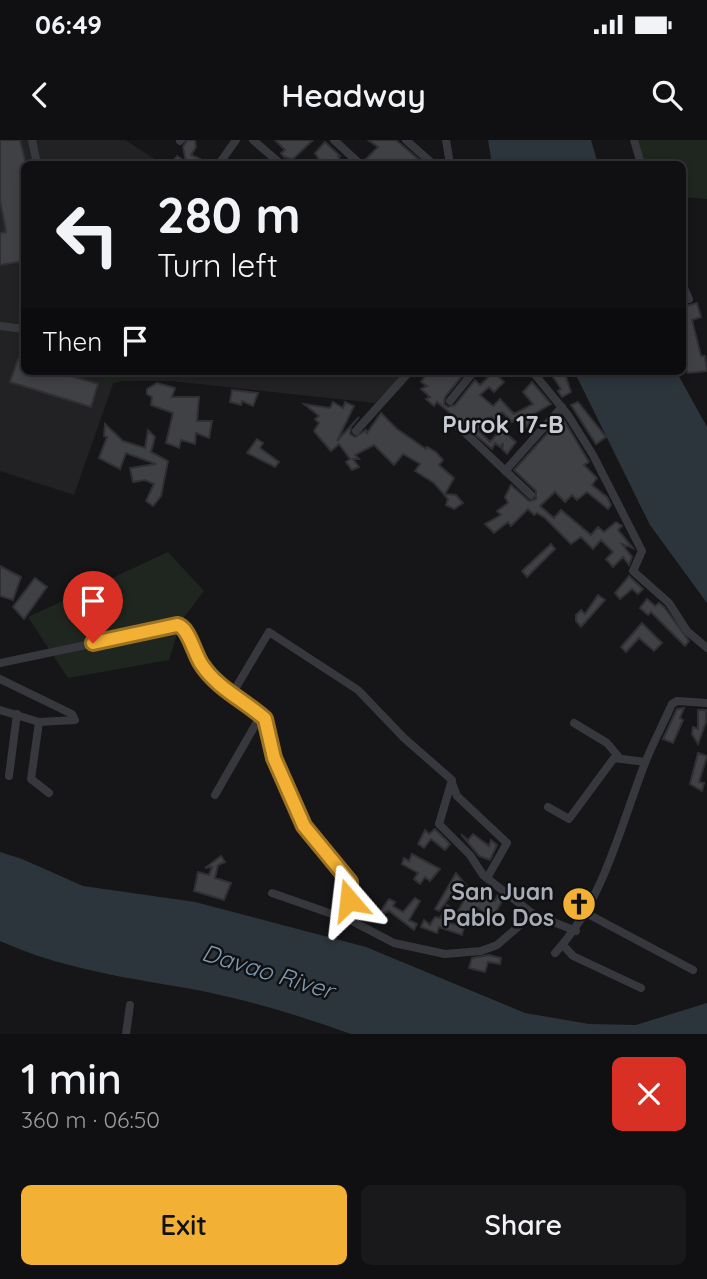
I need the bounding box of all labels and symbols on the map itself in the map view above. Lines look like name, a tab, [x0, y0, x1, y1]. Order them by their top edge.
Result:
district label: Purok 17-B	[442, 409, 564, 439]
pin	[63, 571, 123, 643]
position arrow	[312, 863, 386, 937]
place label: San Juan Pablo Dos	[443, 877, 554, 932]
church icon: San Juan Pablo Dos	[560, 885, 598, 923]
water label: Davao River	[198, 937, 340, 1006]

